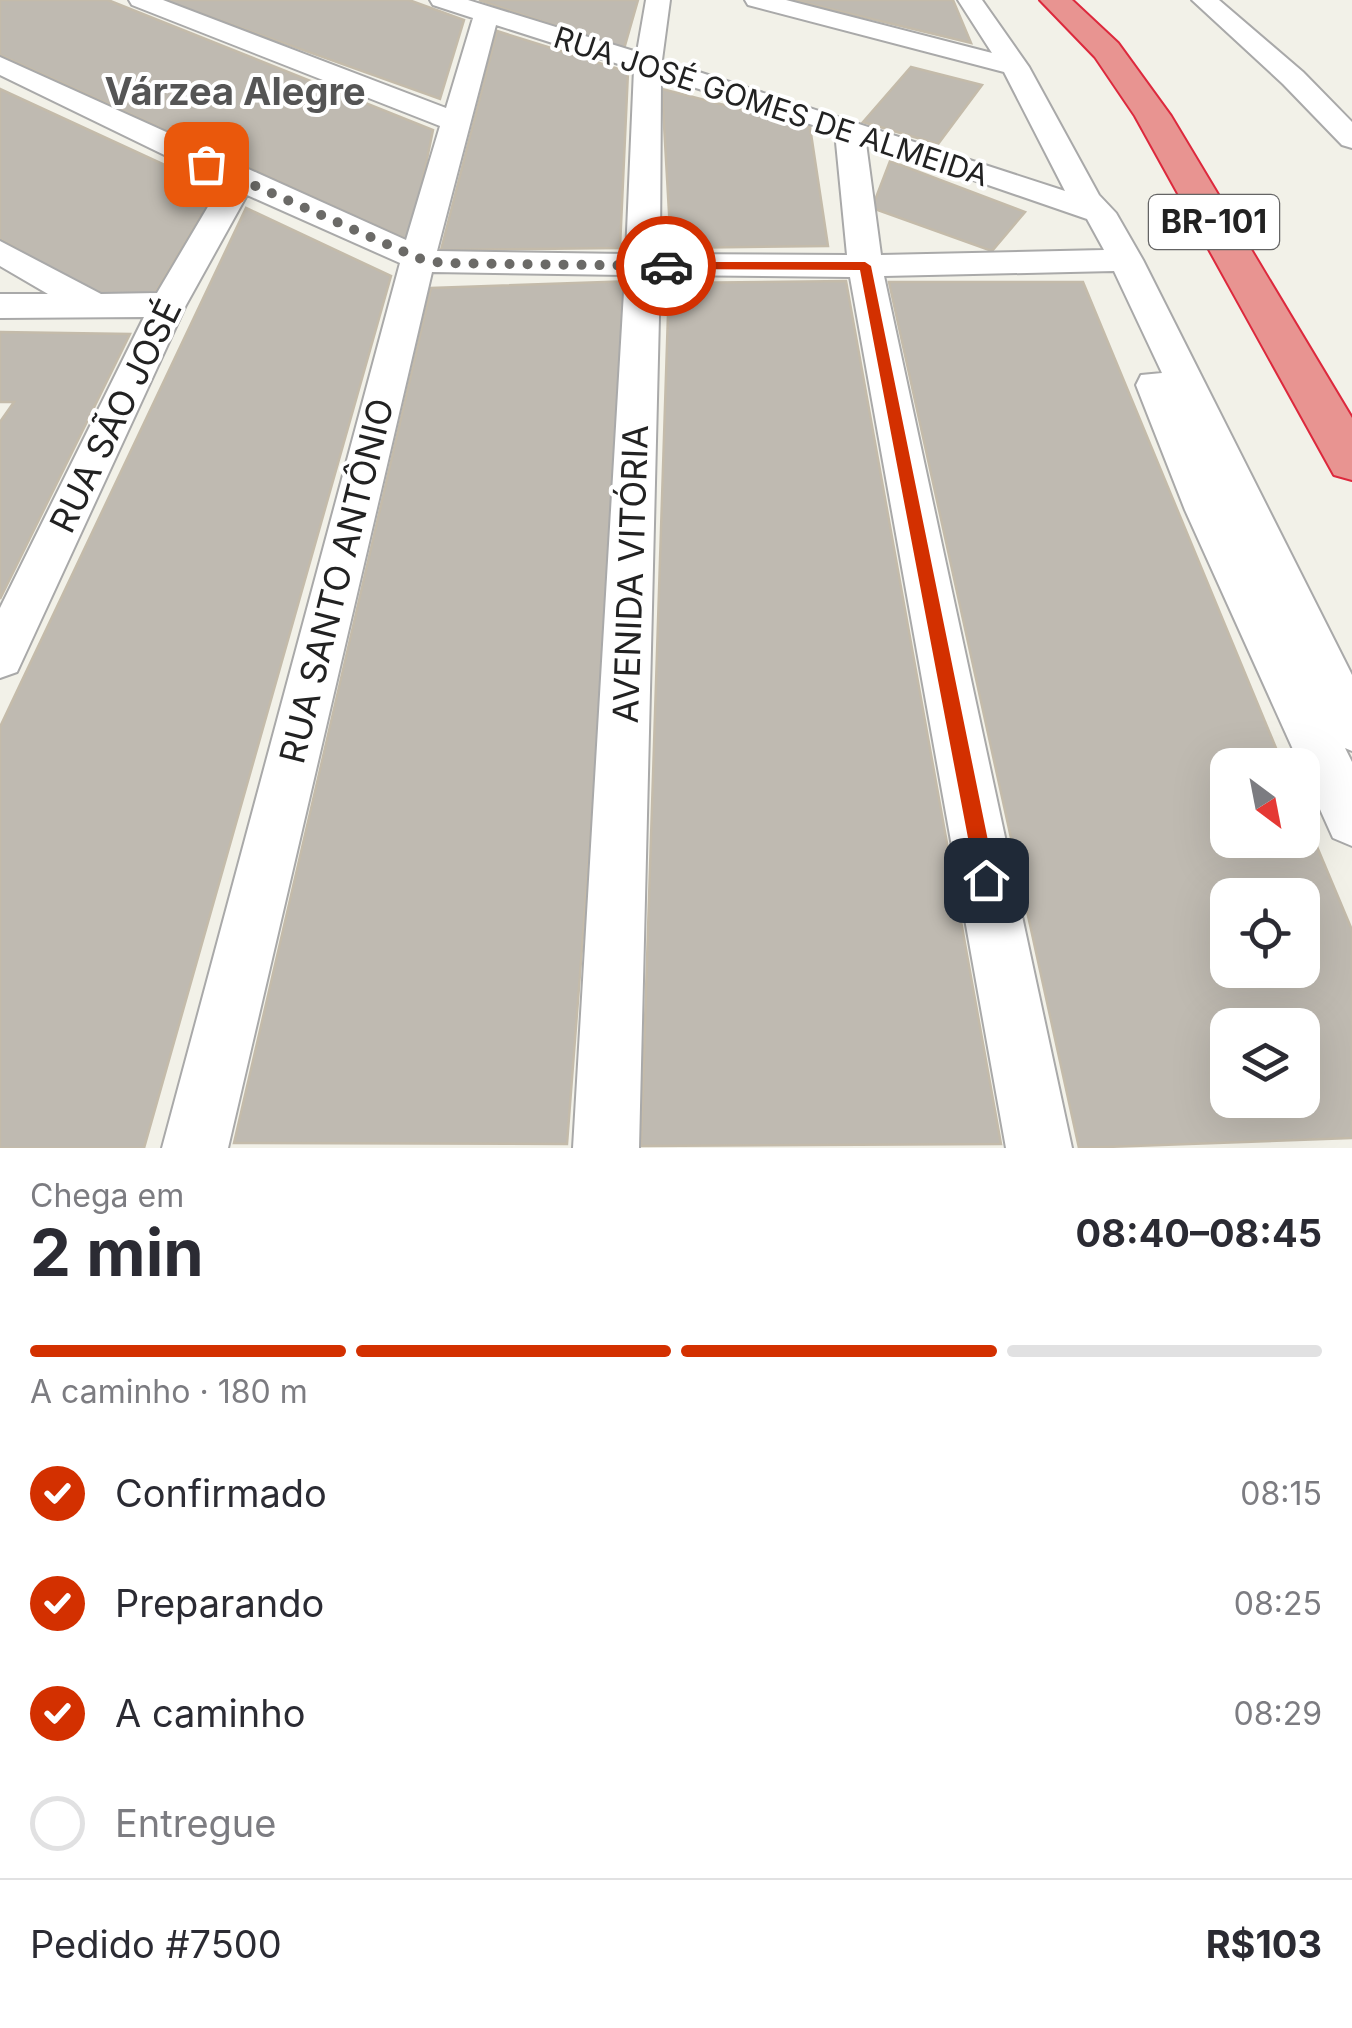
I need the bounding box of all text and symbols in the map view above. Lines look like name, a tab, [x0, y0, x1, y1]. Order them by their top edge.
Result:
street label: RUA JOSÉ GOMES DE ALMEIDA	[550, 19, 993, 193]
district label: Várzea Alegre	[104, 68, 366, 114]
pin	[164, 122, 249, 207]
icon: bag	[179, 137, 234, 192]
road number: BR-101	[1149, 195, 1279, 249]
courier	[616, 216, 716, 316]
icon: car	[639, 239, 694, 294]
street label: RUA SÃO JOSÉ	[41, 292, 190, 539]
street label: RUA SANTO ANTÔNIO	[270, 394, 402, 767]
street label: AVENIDA VITÓRIA	[604, 424, 656, 724]
north arrow	[1210, 748, 1320, 858]
map controls	[1210, 748, 1320, 1118]
pin	[944, 838, 1029, 923]
icon: home	[959, 853, 1014, 908]
button: locate	[1210, 878, 1320, 988]
button: layers	[1210, 1008, 1320, 1118]
text: Chega em	[30, 1176, 184, 1215]
text: 08:40–08:45	[1076, 1210, 1322, 1256]
text: 2 min	[30, 1213, 204, 1292]
text: A caminho · 180 m	[30, 1372, 308, 1411]
icon: check	[30, 1466, 85, 1521]
text: Confirmado	[115, 1470, 327, 1516]
text: 08:15	[1240, 1474, 1322, 1513]
icon: check	[30, 1576, 85, 1631]
text: Preparando	[115, 1580, 324, 1626]
text: 08:25	[1234, 1584, 1322, 1623]
icon: check	[30, 1686, 85, 1741]
text: A caminho	[115, 1690, 306, 1736]
text: 08:29	[1233, 1694, 1322, 1733]
text: Entregue	[115, 1800, 276, 1846]
text: Pedido #7500	[30, 1921, 282, 1967]
text: R$103	[1206, 1921, 1322, 1967]

